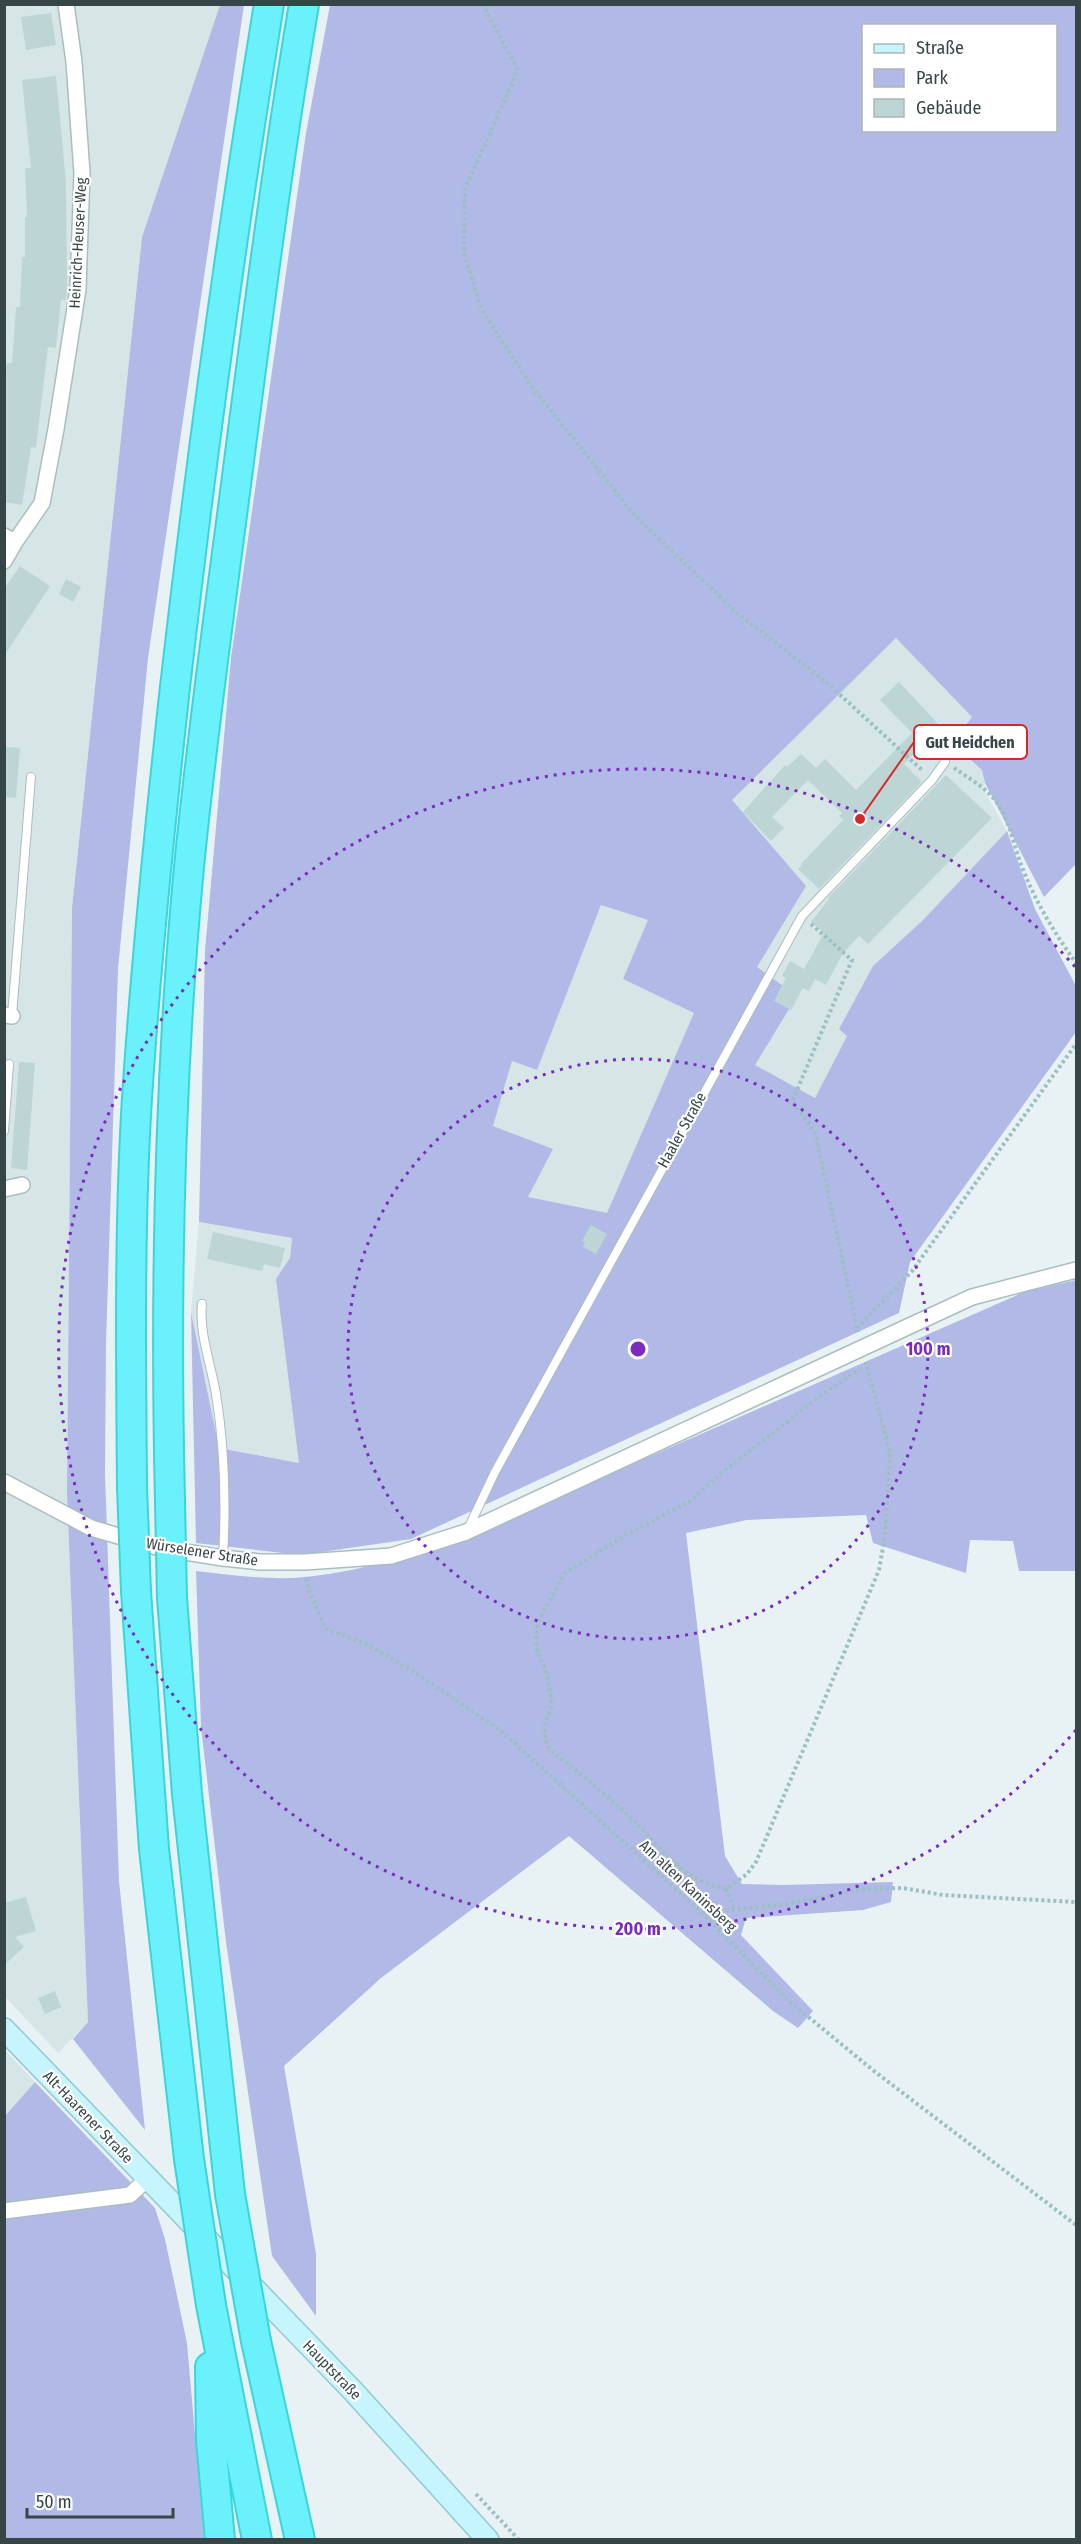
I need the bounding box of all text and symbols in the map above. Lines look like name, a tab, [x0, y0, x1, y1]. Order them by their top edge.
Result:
legend	[862, 24, 1057, 132]
text: Straße	[916, 37, 964, 59]
text: Park	[916, 67, 949, 89]
text: Gebäude	[916, 97, 982, 119]
street label: Heinrich-Heuser-Weg	[66, 177, 90, 309]
callout: Gut Heidchen	[914, 725, 1027, 759]
text: Gut Heidchen	[925, 733, 1015, 752]
street label: Haaler Straße	[654, 1089, 710, 1171]
text: 100 m	[906, 1338, 950, 1360]
centre of rings	[628, 1339, 648, 1359]
street label: Würselener Straße	[145, 1534, 259, 1570]
street label: Am alten Kaninsberg	[636, 1836, 740, 1936]
text: 200 m	[614, 1918, 661, 1940]
street label: Alt-Haarener Straße	[39, 2067, 137, 2167]
street label: Hauptstraße	[299, 2336, 365, 2404]
scale bar	[27, 2481, 172, 2519]
text: 50 m	[36, 2491, 72, 2513]

